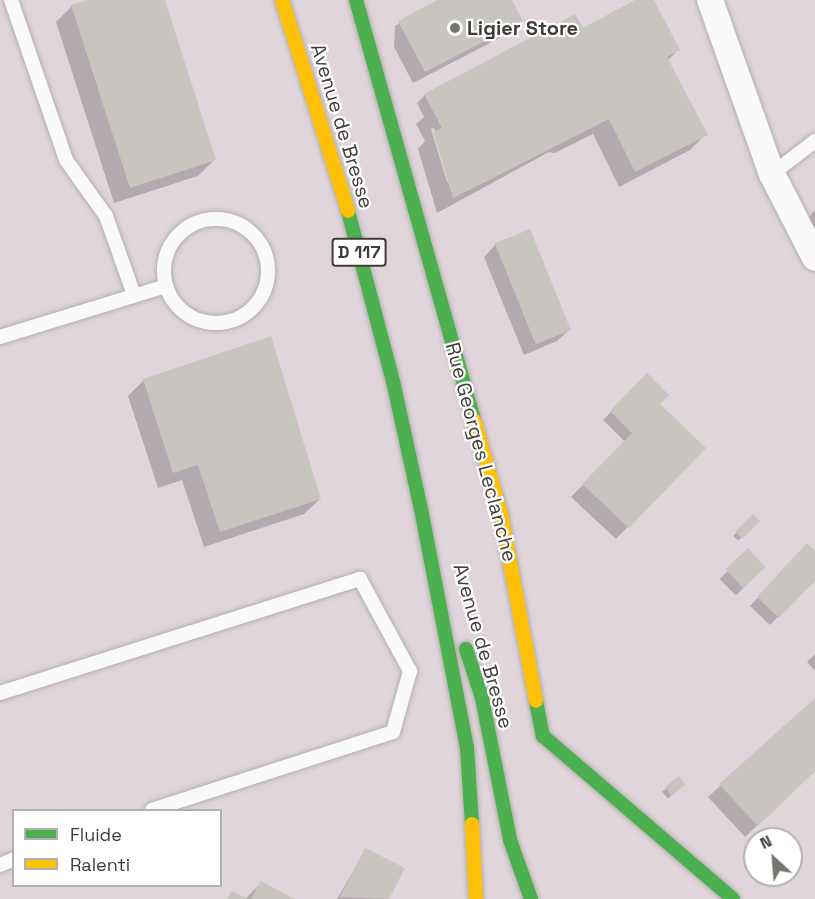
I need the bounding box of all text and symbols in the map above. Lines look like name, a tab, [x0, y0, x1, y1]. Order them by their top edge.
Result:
place label: Ligier Store	[467, 16, 578, 40]
marker: Ligier Store	[448, 21, 462, 35]
street label: Avenue de Bresse	[306, 41, 378, 211]
road number: D 117	[330, 237, 388, 267]
street label: Rue Georges Leclanche	[440, 340, 522, 564]
street label: Avenue de Bresse	[448, 561, 518, 731]
legend	[12, 809, 222, 887]
text: Fluide	[70, 823, 122, 846]
north arrow	[743, 827, 803, 887]
text: N	[756, 830, 775, 854]
text: Ralenti	[70, 853, 130, 876]

